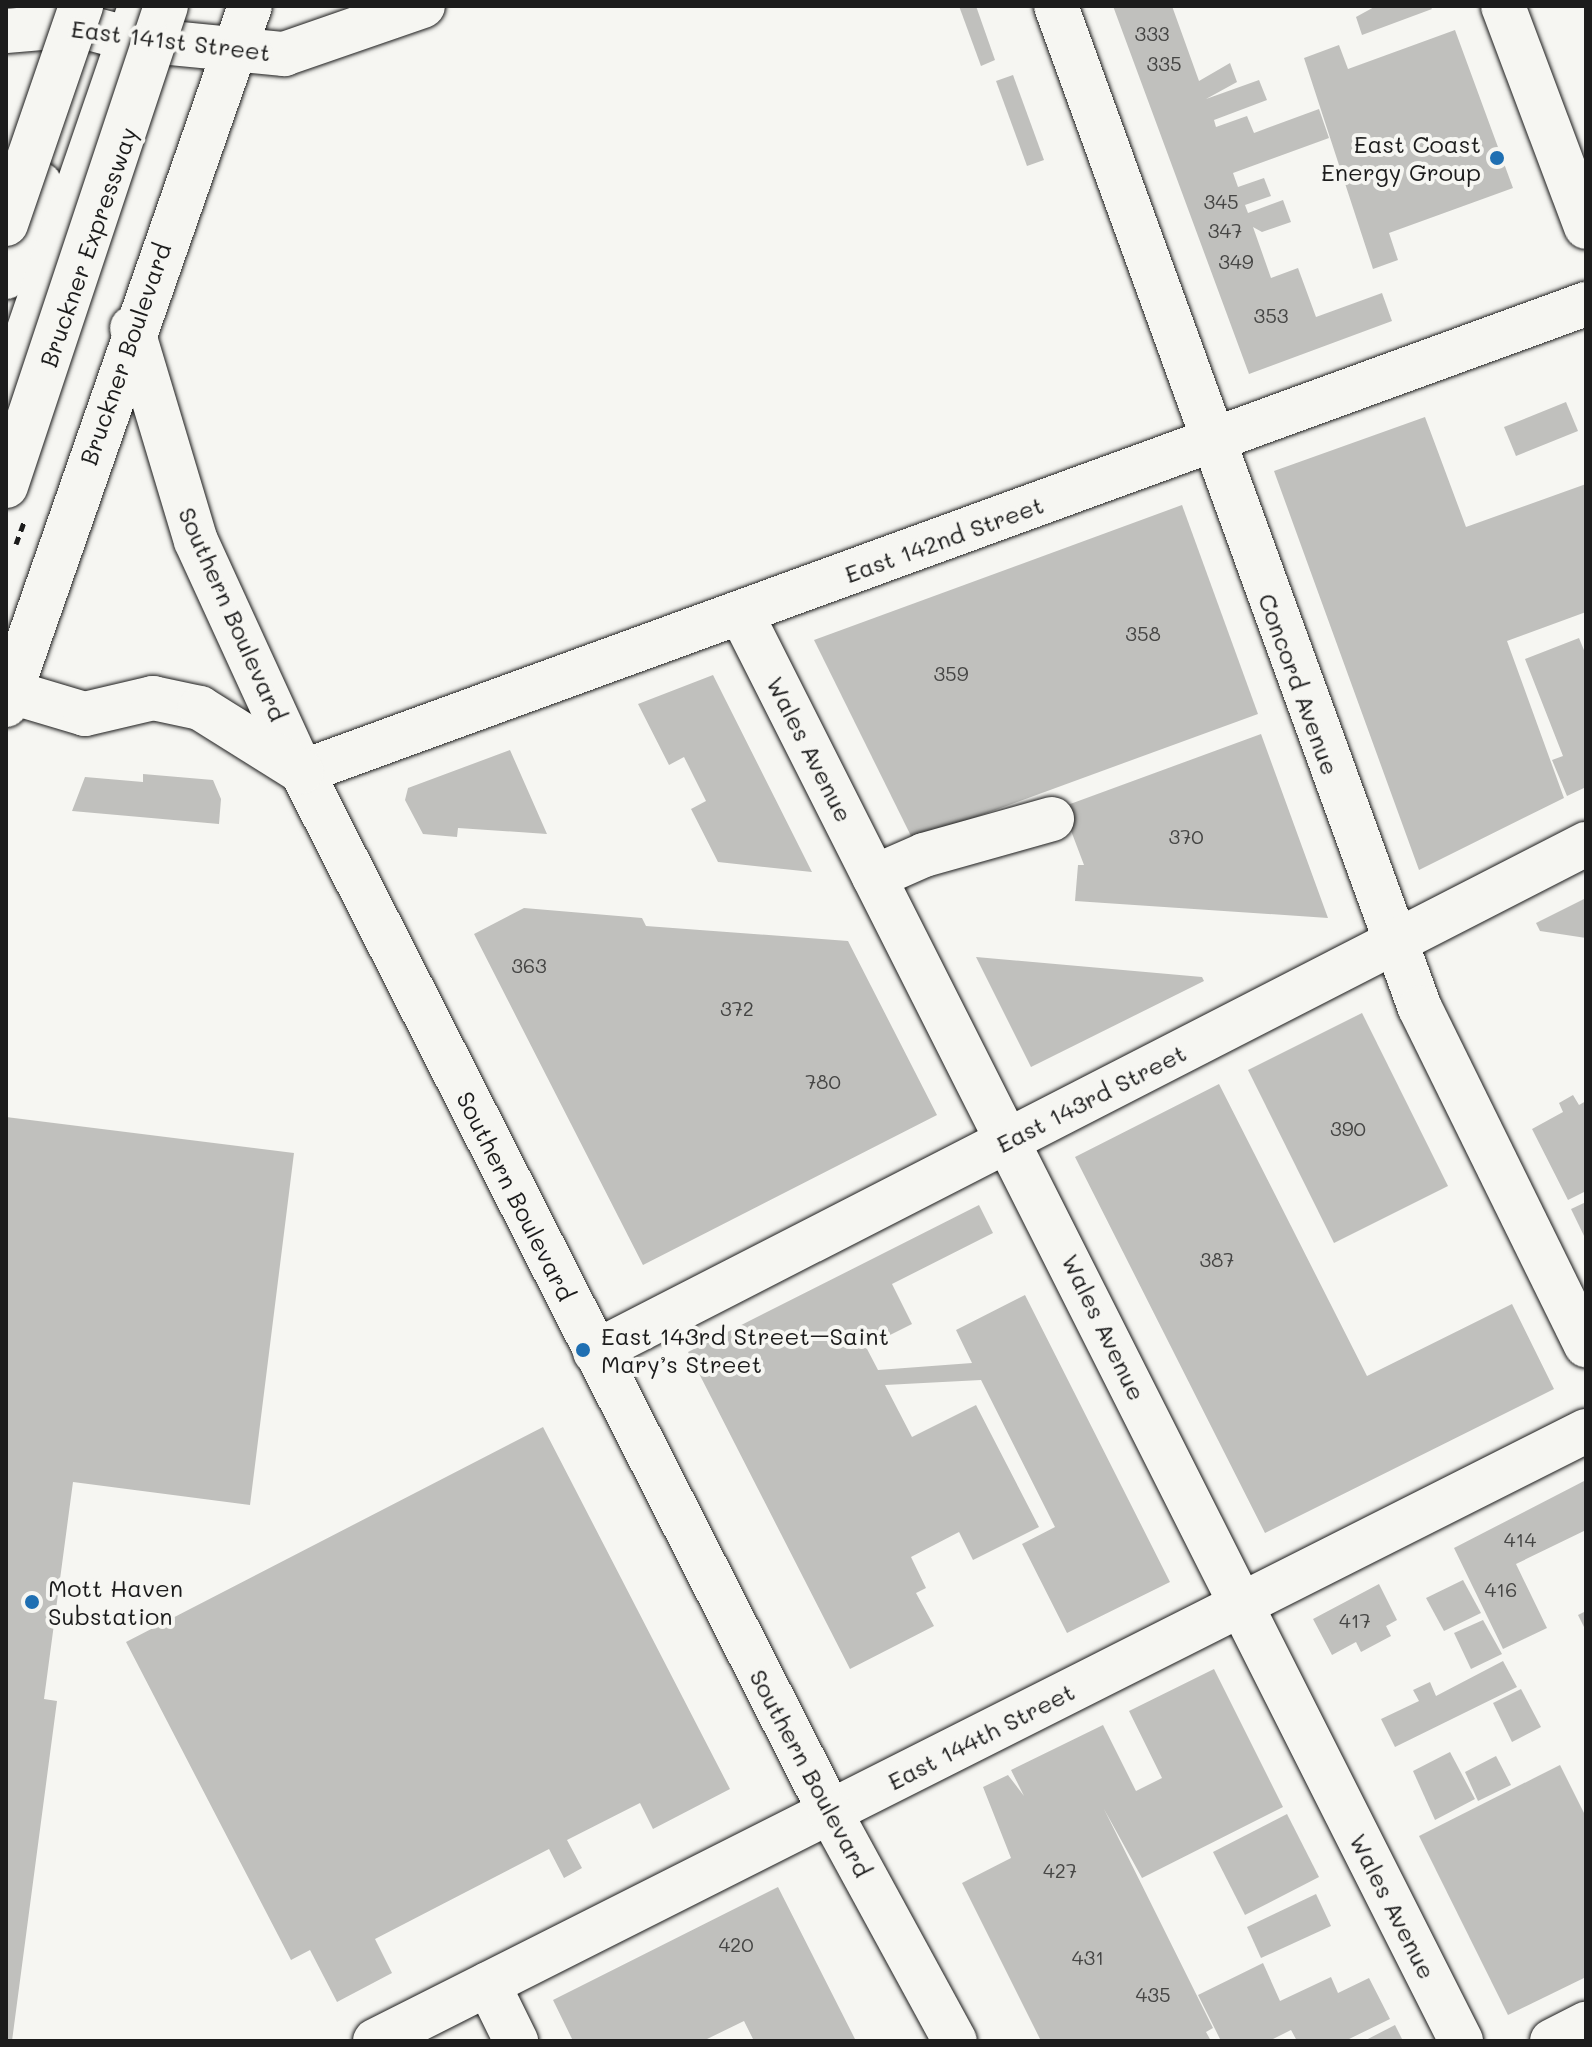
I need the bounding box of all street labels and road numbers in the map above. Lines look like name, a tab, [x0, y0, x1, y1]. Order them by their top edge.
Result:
street label: East 141st Street	[70, 13, 272, 67]
street label: Bruckner Expressway	[33, 123, 143, 371]
street label: Bruckner Boulevard	[73, 239, 177, 469]
street label: East 142nd Street	[841, 490, 1047, 588]
street label: Southern Boulevard	[173, 503, 293, 725]
street label: Concord Avenue	[1253, 589, 1345, 779]
street label: Wales Avenue	[761, 671, 859, 827]
street label: East 143rd Street	[991, 1038, 1191, 1158]
street label: Southern Boulevard	[451, 1087, 581, 1305]
street label: Wales Avenue	[1056, 1249, 1152, 1405]
street label: Southern Boulevard	[744, 1664, 878, 1882]
street label: East 144th Street	[883, 1676, 1079, 1796]
street label: Wales Avenue	[1344, 1828, 1442, 1984]

